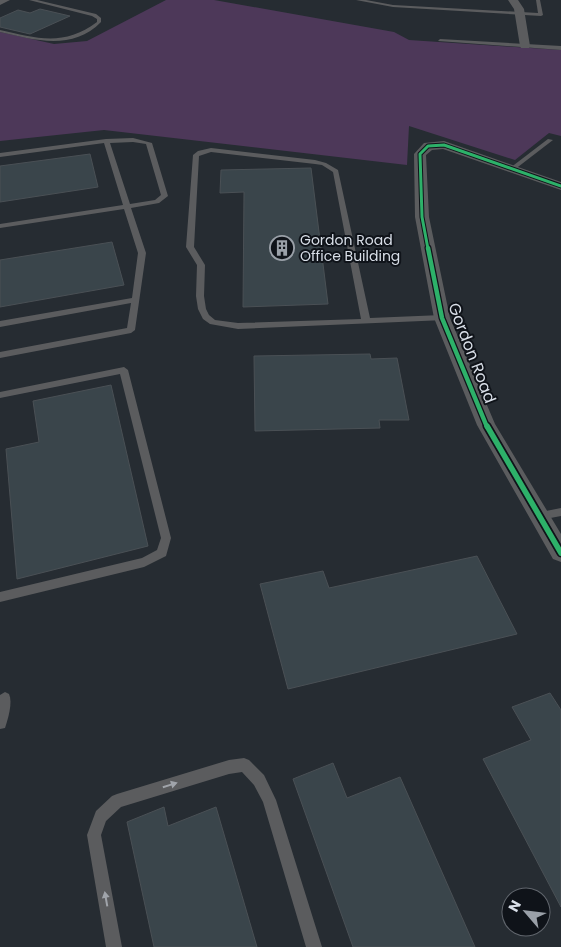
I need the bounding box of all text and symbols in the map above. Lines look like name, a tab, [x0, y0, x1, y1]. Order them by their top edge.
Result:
place label: Gordon Road Office Building	[300, 230, 400, 266]
building icon: Gordon Road Office Building	[269, 235, 295, 261]
street label: Gordon Road	[442, 299, 502, 407]
one-way arrow	[163, 781, 178, 789]
north arrow	[501, 887, 551, 937]
one-way arrow	[101, 891, 109, 907]
text: N	[503, 897, 526, 915]

